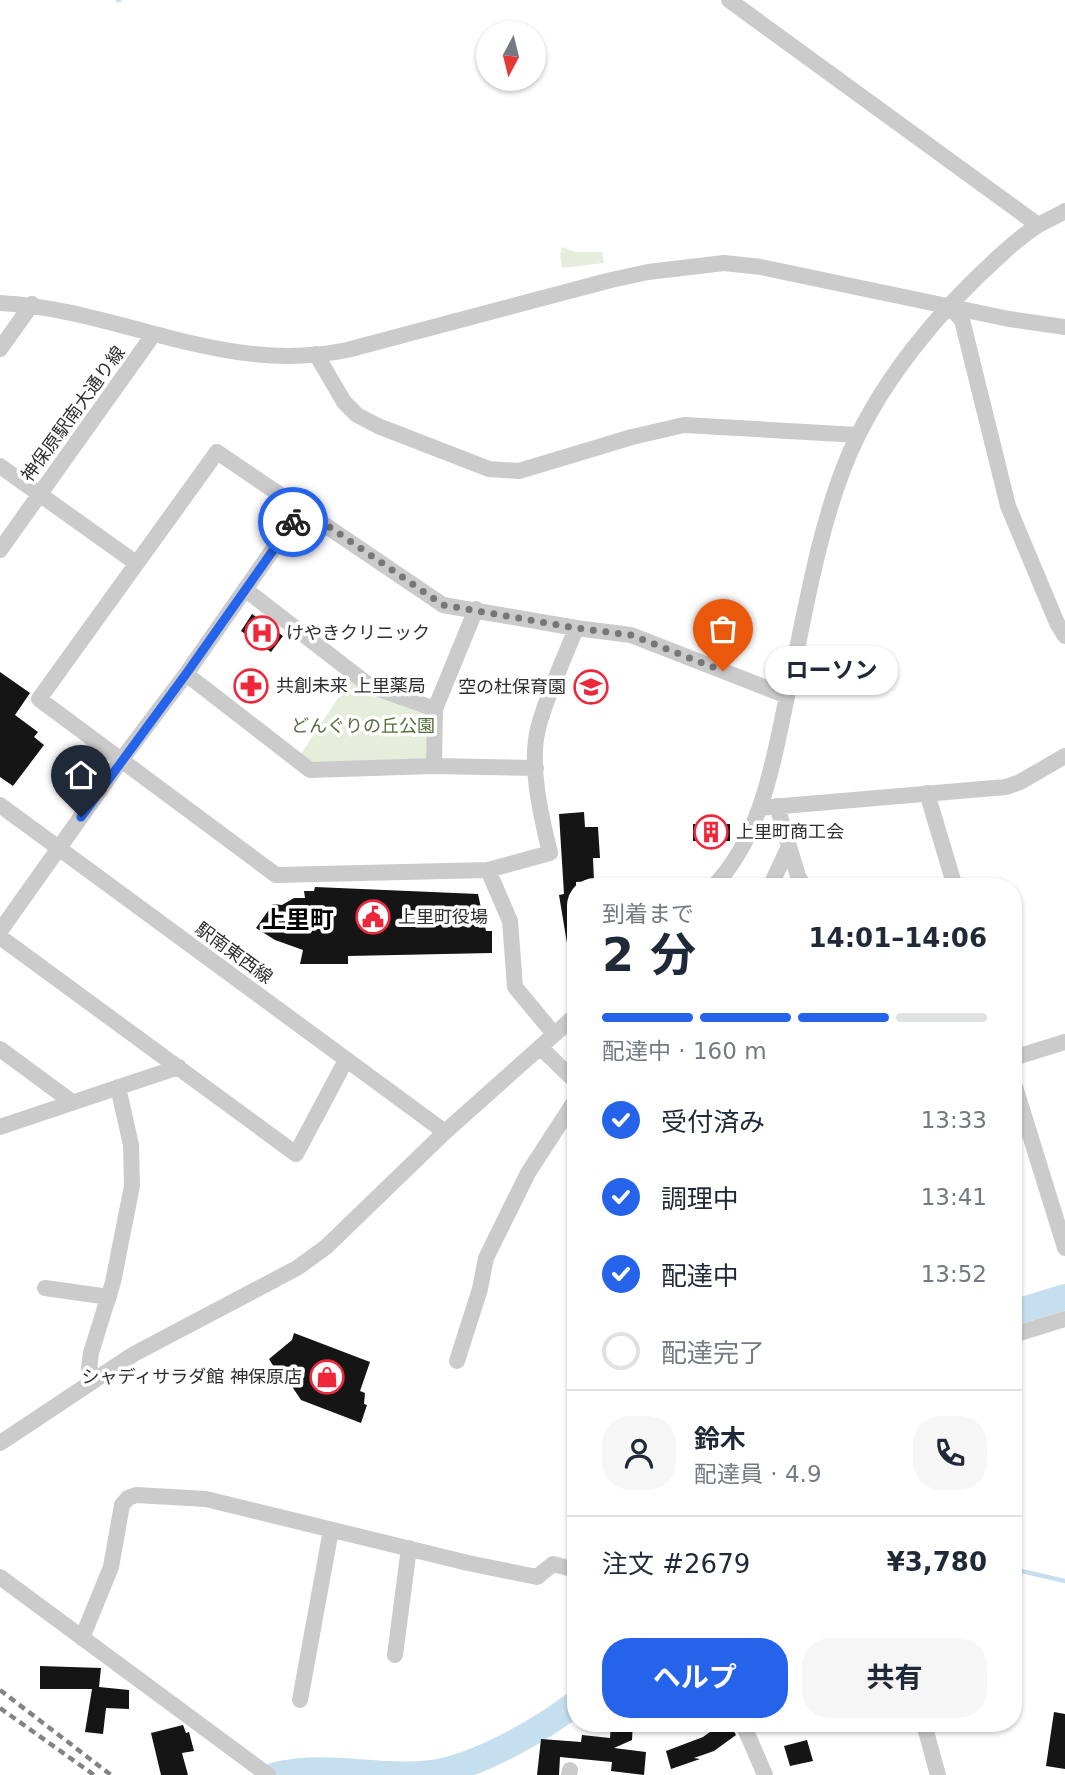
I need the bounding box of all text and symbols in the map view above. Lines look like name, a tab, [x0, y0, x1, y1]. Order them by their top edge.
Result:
north arrow	[476, 21, 546, 91]
map controls	[476, 21, 546, 91]
street label: 神保原駅南大通り線	[16, 342, 129, 485]
courier	[258, 487, 328, 557]
icon: bike	[274, 503, 312, 541]
pin	[693, 599, 753, 671]
icon: bag	[704, 610, 742, 648]
hospital icon: けやきクリニック	[243, 614, 281, 652]
place label: けやきクリニック	[286, 622, 430, 643]
callout: ローソン	[765, 646, 898, 696]
text: ローソン	[786, 657, 878, 683]
pharmacy icon: 共創未来 上里薬局	[232, 667, 270, 705]
school or university icon: 空の杜保育園	[572, 668, 610, 706]
place label: 共創未来 上里薬局	[276, 675, 426, 696]
place label: 空の杜保育園	[458, 676, 566, 697]
park label: どんぐりの丘公園	[291, 715, 435, 736]
pin	[51, 745, 111, 817]
icon: home	[62, 756, 100, 794]
building icon: 上里町商工会	[692, 813, 730, 851]
place label: 上里町商工会	[736, 821, 844, 842]
public building icon: 上里町役場	[354, 898, 392, 936]
text: 到着まで	[602, 901, 694, 927]
district label: 上里町	[262, 906, 334, 934]
place label: 上里町役場	[398, 906, 488, 927]
street label: 駅南東西線	[192, 918, 277, 988]
text: 14:01–14:06	[808, 923, 987, 953]
text: 2 分	[602, 928, 696, 982]
text: 配達中 · 160 m	[602, 1038, 767, 1064]
icon: check	[602, 1101, 640, 1139]
text: 受付済み	[661, 1107, 765, 1137]
text: 13:33	[921, 1107, 987, 1133]
icon: check	[602, 1178, 640, 1216]
text: 調理中	[661, 1184, 739, 1214]
text: 13:41	[921, 1184, 987, 1210]
icon: check	[602, 1255, 640, 1293]
text: 配達中	[661, 1261, 739, 1291]
text: 13:52	[921, 1261, 987, 1287]
text: 配達完了	[661, 1338, 765, 1368]
shop icon: シャディサラダ館 神保原店	[308, 1358, 346, 1396]
place label: シャディサラダ館 神保原店	[82, 1366, 302, 1387]
button: person	[602, 1416, 676, 1490]
button: phone	[913, 1416, 987, 1490]
text: 鈴木	[694, 1424, 746, 1454]
text: 配達員 · 4.9	[694, 1461, 822, 1487]
text: ¥3,780	[887, 1547, 987, 1577]
text: 注文 #2679	[602, 1549, 750, 1579]
button: ヘルプ	[602, 1638, 788, 1718]
button: 共有	[802, 1638, 987, 1718]

